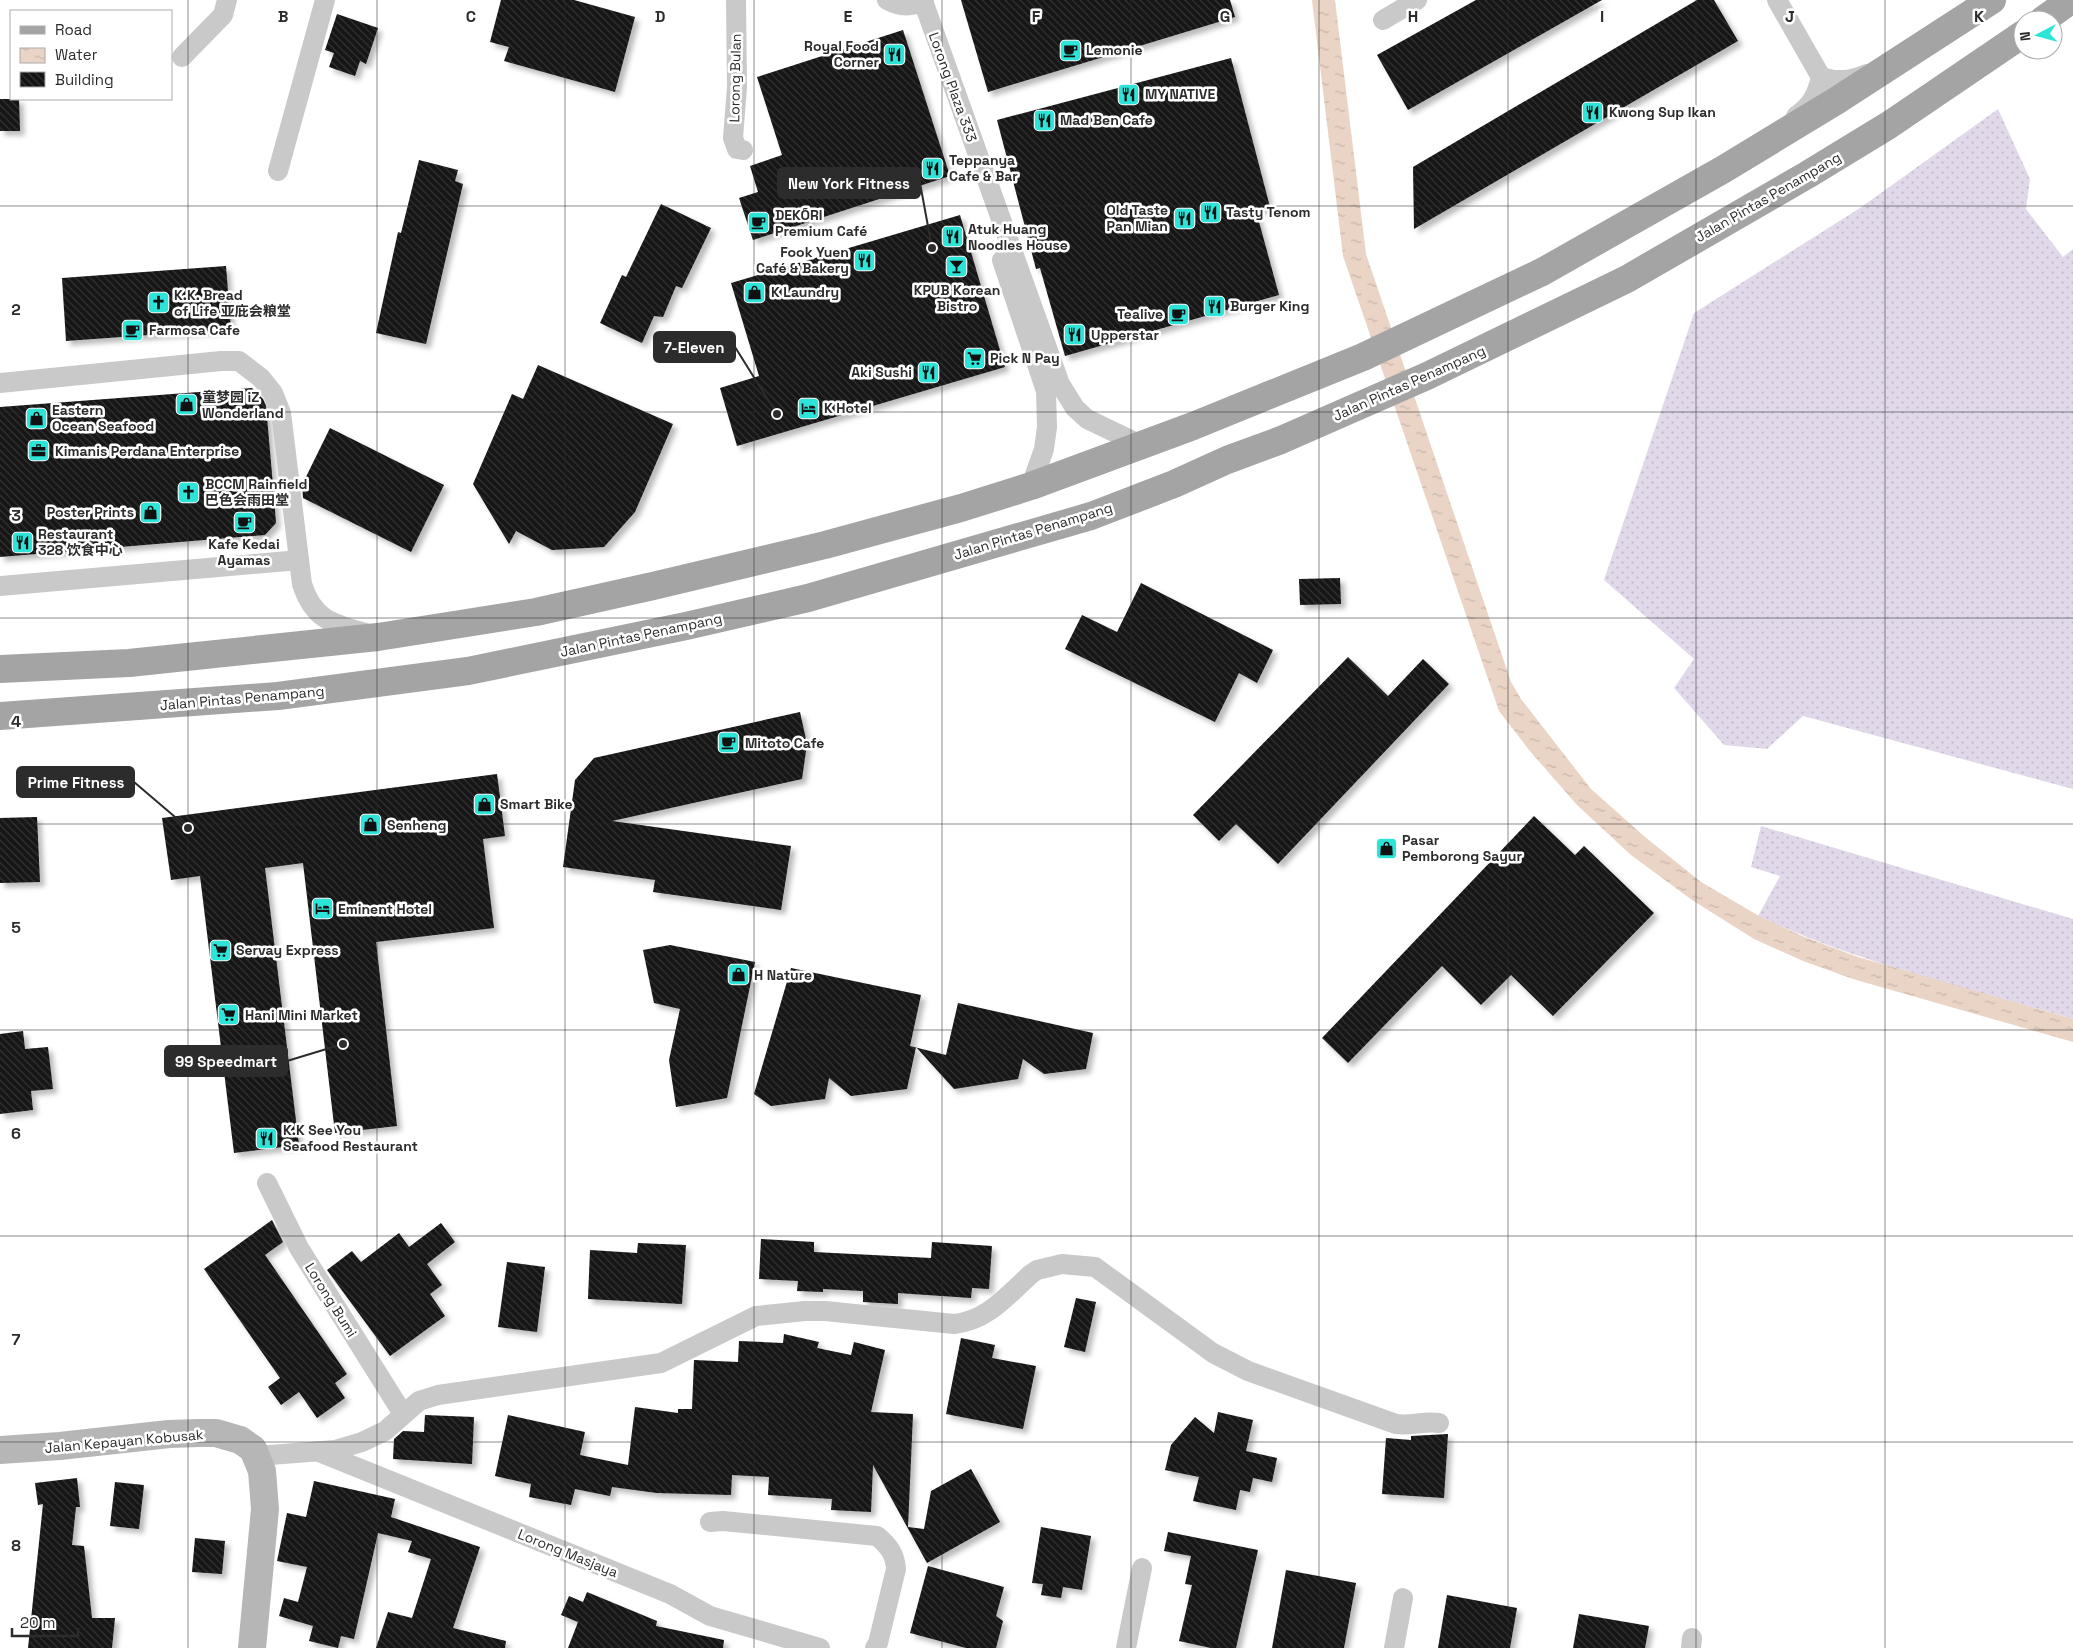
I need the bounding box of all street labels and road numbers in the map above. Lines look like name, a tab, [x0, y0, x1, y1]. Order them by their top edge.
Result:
street label: Lorong Plaza 333	[925, 30, 981, 144]
street label: Lorong Bulan	[725, 33, 745, 123]
street label: Jalan Pintas Penampang	[1692, 148, 1844, 246]
street label: Jalan Pintas Penampang	[1330, 341, 1488, 425]
street label: Jalan Pintas Penampang	[951, 498, 1115, 564]
street label: Jalan Pintas Penampang	[558, 609, 724, 661]
street label: Jalan Pintas Penampang	[159, 682, 325, 714]
street label: Lorong Bumi	[301, 1259, 361, 1341]
street label: Jalan Kepayan Kobusak	[44, 1425, 205, 1457]
street label: Lorong Masjaya	[515, 1525, 621, 1581]

